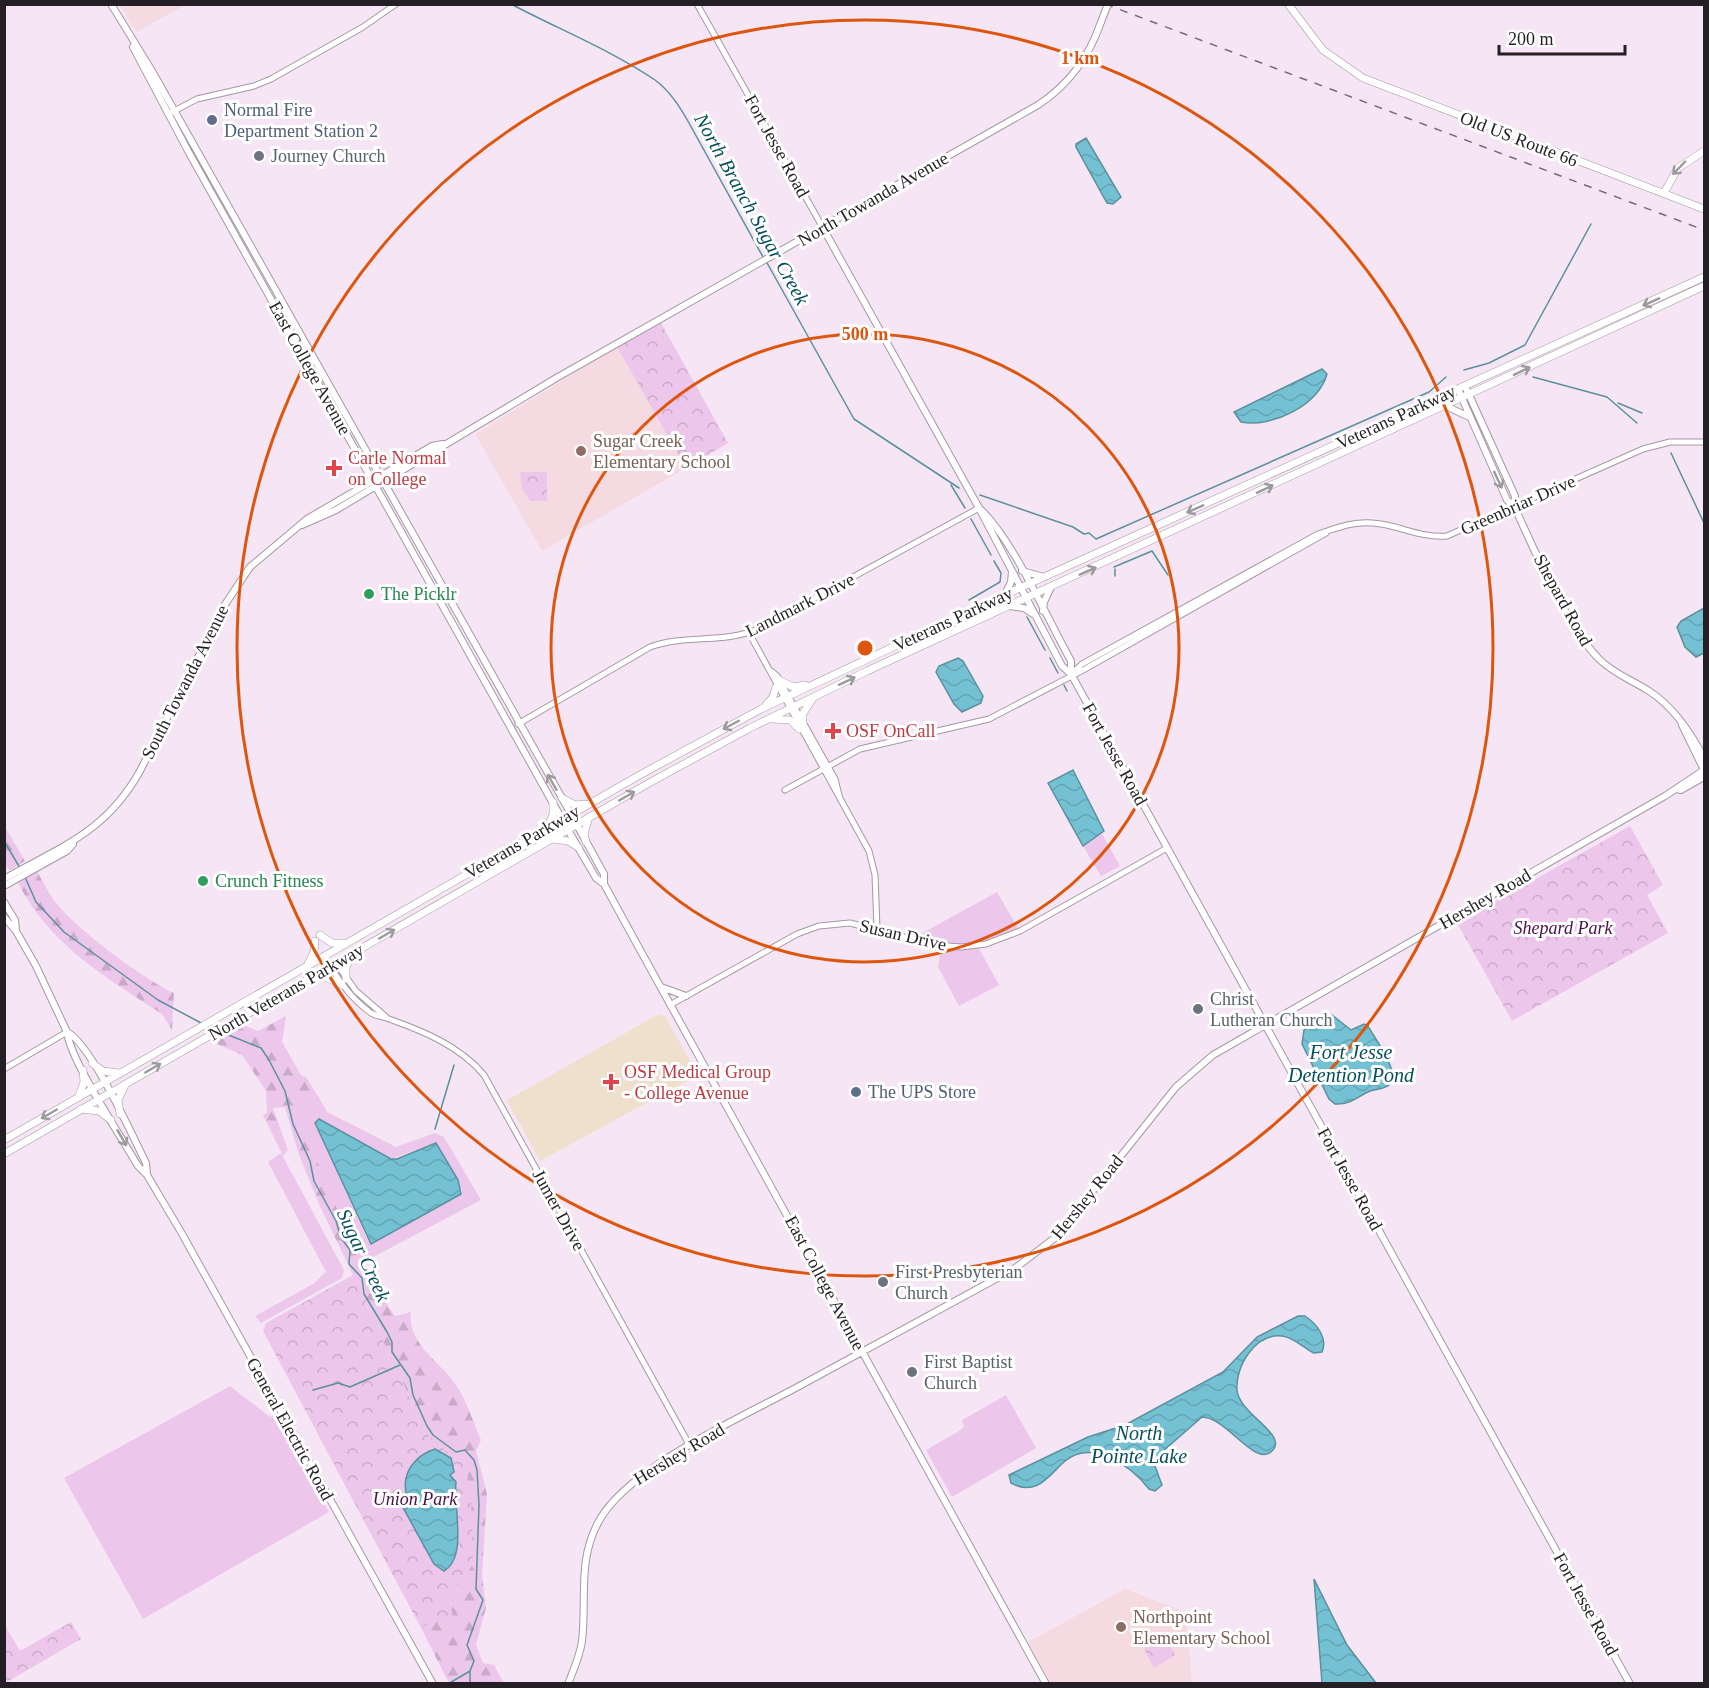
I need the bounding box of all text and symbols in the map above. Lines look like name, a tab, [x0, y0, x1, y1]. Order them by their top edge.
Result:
scale bar	[1499, 18, 1625, 56]
text: 200 m	[1508, 29, 1554, 49]
text: 1 km	[1061, 48, 1099, 68]
street label: Fort Jesse Road	[741, 91, 813, 201]
place label: Normal Fire Department Station 2	[224, 100, 378, 141]
street label: Old US Route 66	[1457, 107, 1581, 171]
water label: North Branch Sugar Creek	[689, 109, 814, 310]
marker: Normal Fire Department Station 2	[205, 113, 219, 127]
place label: Journey Church	[271, 146, 385, 166]
street label: North Towanda Avenue	[794, 148, 952, 250]
marker: Journey Church	[252, 149, 266, 163]
one-way arrow	[1672, 160, 1687, 175]
one-way arrow	[1643, 296, 1661, 308]
street label: East College Avenue	[265, 298, 355, 438]
text: 500 m	[842, 324, 888, 344]
one-way arrow	[1513, 365, 1531, 376]
street label: Veterans Parkway	[1333, 381, 1459, 453]
place label: Sugar Creek Elementary School	[593, 431, 730, 472]
marker: Sugar Creek Elementary School	[574, 444, 588, 458]
place label: Carle Normal on College	[348, 448, 446, 489]
marker: Carle Normal on College	[325, 459, 343, 477]
street label: Greenbriar Drive	[1458, 471, 1578, 539]
one-way arrow	[1493, 471, 1504, 489]
one-way arrow	[1255, 482, 1273, 494]
one-way arrow	[1186, 504, 1204, 515]
street label: Shepard Road	[1530, 551, 1596, 649]
one-way arrow	[1078, 564, 1096, 576]
street label: Landmark Drive	[742, 569, 858, 641]
street label: Veterans Parkway	[890, 583, 1016, 655]
place label: The Picklr	[381, 584, 456, 604]
marker: The Picklr	[362, 587, 376, 601]
street label: South Towanda Avenue	[137, 602, 233, 762]
centre of rings	[855, 638, 875, 658]
one-way arrow	[838, 674, 856, 686]
street label: Fort Jesse Road	[1079, 699, 1151, 809]
one-way arrow	[723, 719, 740, 731]
place label: OSF OnCall	[846, 721, 936, 741]
marker: OSF OnCall	[824, 722, 842, 740]
one-way arrow	[546, 774, 558, 791]
one-way arrow	[618, 789, 635, 801]
street label: Veterans Parkway	[461, 801, 583, 883]
street label: Hershey Road	[1436, 865, 1534, 933]
place label: Crunch Fitness	[215, 871, 324, 891]
marker: Crunch Fitness	[196, 874, 210, 888]
street label: Susan Drive	[858, 915, 948, 955]
park label: Shepard Park	[1514, 918, 1613, 938]
one-way arrow	[378, 927, 395, 939]
street label: North Veterans Parkway	[205, 939, 367, 1045]
place label: Christ Lutheran Church	[1210, 989, 1332, 1030]
marker: Christ Lutheran Church	[1191, 1002, 1205, 1016]
water label: Fort Jesse Detention Pond	[1287, 1041, 1415, 1086]
one-way arrow	[144, 1062, 161, 1074]
place label: OSF Medical Group - College Avenue	[624, 1062, 771, 1103]
marker: OSF Medical Group - College Avenue	[602, 1073, 620, 1091]
place label: The UPS Store	[868, 1082, 976, 1102]
marker: The UPS Store	[849, 1085, 863, 1099]
one-way arrow	[41, 1109, 58, 1121]
street label: Fort Jesse Road	[1314, 1124, 1386, 1234]
one-way arrow	[116, 1129, 128, 1146]
street label: Hershey Road	[1047, 1151, 1127, 1243]
street label: Jumer Drive	[529, 1166, 589, 1254]
water label: Sugar Creek	[332, 1205, 396, 1306]
street label: East College Avenue	[781, 1212, 869, 1354]
place label: First Presbyterian Church	[895, 1262, 1023, 1303]
marker: First Presbyterian Church	[876, 1275, 890, 1289]
place label: First Baptist Church	[924, 1352, 1013, 1393]
street label: General Electric Road	[242, 1354, 338, 1504]
marker: First Baptist Church	[905, 1365, 919, 1379]
street label: Hershey Road	[630, 1419, 728, 1489]
water label: North Pointe Lake	[1090, 1422, 1187, 1467]
park label: Union Park	[373, 1489, 458, 1509]
street label: Fort Jesse Road	[1550, 1549, 1622, 1659]
place label: Northpoint Elementary School	[1133, 1607, 1270, 1648]
marker: Northpoint Elementary School	[1114, 1620, 1128, 1634]

